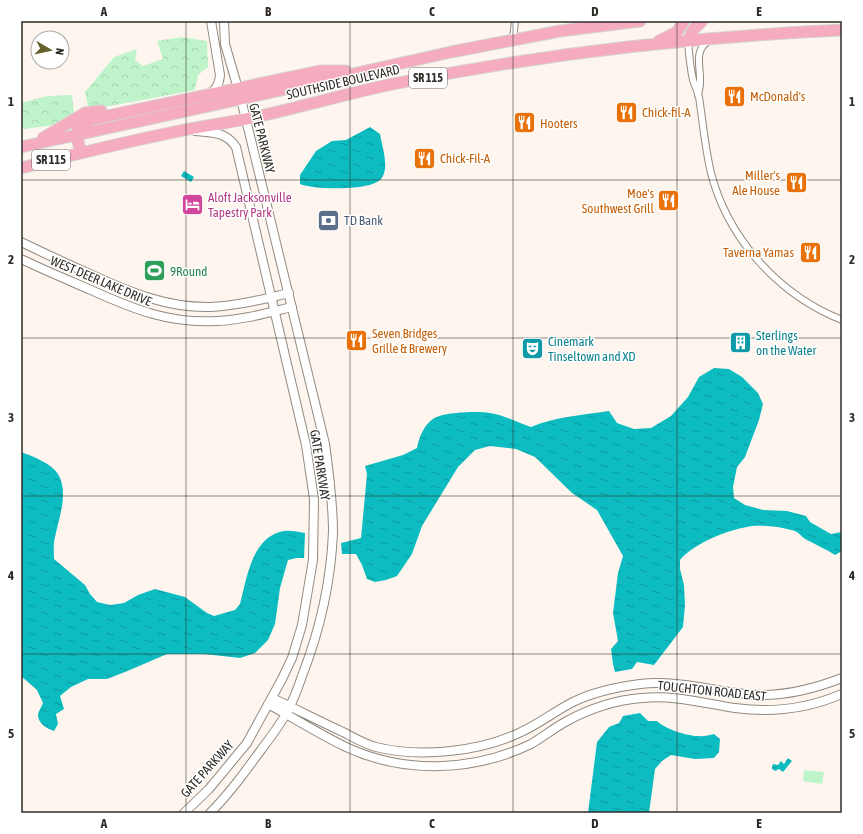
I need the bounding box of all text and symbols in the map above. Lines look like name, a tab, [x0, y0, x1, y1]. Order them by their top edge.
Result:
text: A	[100, 4, 108, 19]
text: B	[265, 4, 272, 19]
text: C	[429, 4, 435, 19]
text: D	[591, 4, 599, 19]
text: E	[756, 4, 762, 19]
north arrow	[30, 30, 70, 70]
text: N	[53, 47, 66, 56]
street label: SOUTHSIDE BOULEVARD	[285, 62, 401, 102]
road number: SR 115	[409, 68, 447, 88]
restaurant icon: McDonald's	[722, 83, 748, 109]
place label: McDonald's	[750, 89, 806, 104]
text: 1	[8, 94, 14, 109]
text: 1	[849, 94, 855, 109]
restaurant icon: Chick-fil-A	[614, 99, 640, 125]
street label: GATE PARKWAY	[246, 101, 278, 175]
place label: Chick-fil-A	[642, 105, 691, 120]
restaurant icon: Hooters	[512, 110, 538, 136]
place label: Hooters	[540, 116, 578, 131]
restaurant icon: Chick-Fil-A	[411, 145, 437, 171]
road number: SR 115	[32, 150, 70, 170]
place label: Chick-Fil-A	[440, 151, 491, 166]
place label: Miller's Ale House	[732, 168, 780, 198]
restaurant icon: Miller's Ale House	[783, 169, 809, 195]
place label: Moe's Southwest Grill	[582, 186, 655, 216]
restaurant icon: Moe's Southwest Grill	[656, 187, 682, 213]
place label: Aloft Jacksonville Tapestry Park	[208, 190, 292, 220]
hotel icon: Aloft Jacksonville Tapestry Park	[179, 191, 205, 217]
bank icon: TD Bank	[315, 207, 341, 233]
place label: TD Bank	[344, 213, 383, 228]
restaurant icon: Taverna Yamas	[797, 239, 823, 265]
place label: Taverna Yamas	[723, 245, 794, 260]
text: 2	[8, 252, 14, 267]
text: 2	[849, 252, 855, 267]
street label: WEST DEER LAKE DRIVE	[48, 253, 154, 309]
sports icon: 9Round	[141, 258, 167, 284]
place label: 9Round	[170, 264, 207, 279]
place label: Seven Bridges Grille & Brewery	[372, 326, 448, 356]
restaurant icon: Seven Bridges Grille & Brewery	[344, 327, 370, 353]
place label: Sterlings on the Water	[756, 328, 817, 358]
building icon: Sterlings on the Water	[727, 329, 753, 355]
place label: Cinemark Tinseltown and XD	[548, 334, 636, 364]
theatre icon: Cinemark Tinseltown and XD	[520, 335, 546, 361]
text: 3	[8, 410, 14, 425]
text: 3	[849, 410, 855, 425]
street label: GATE PARKWAY	[307, 429, 333, 502]
text: 4	[7, 568, 14, 583]
text: 4	[848, 568, 855, 583]
street label: TOUCHTON ROAD EAST	[657, 678, 767, 704]
text: 5	[8, 726, 14, 741]
text: 5	[849, 726, 855, 741]
street label: GATE PARKWAY	[177, 737, 237, 801]
text: A	[100, 816, 108, 831]
text: B	[265, 816, 272, 831]
text: C	[429, 816, 435, 831]
text: D	[591, 816, 599, 831]
text: E	[756, 816, 762, 831]

